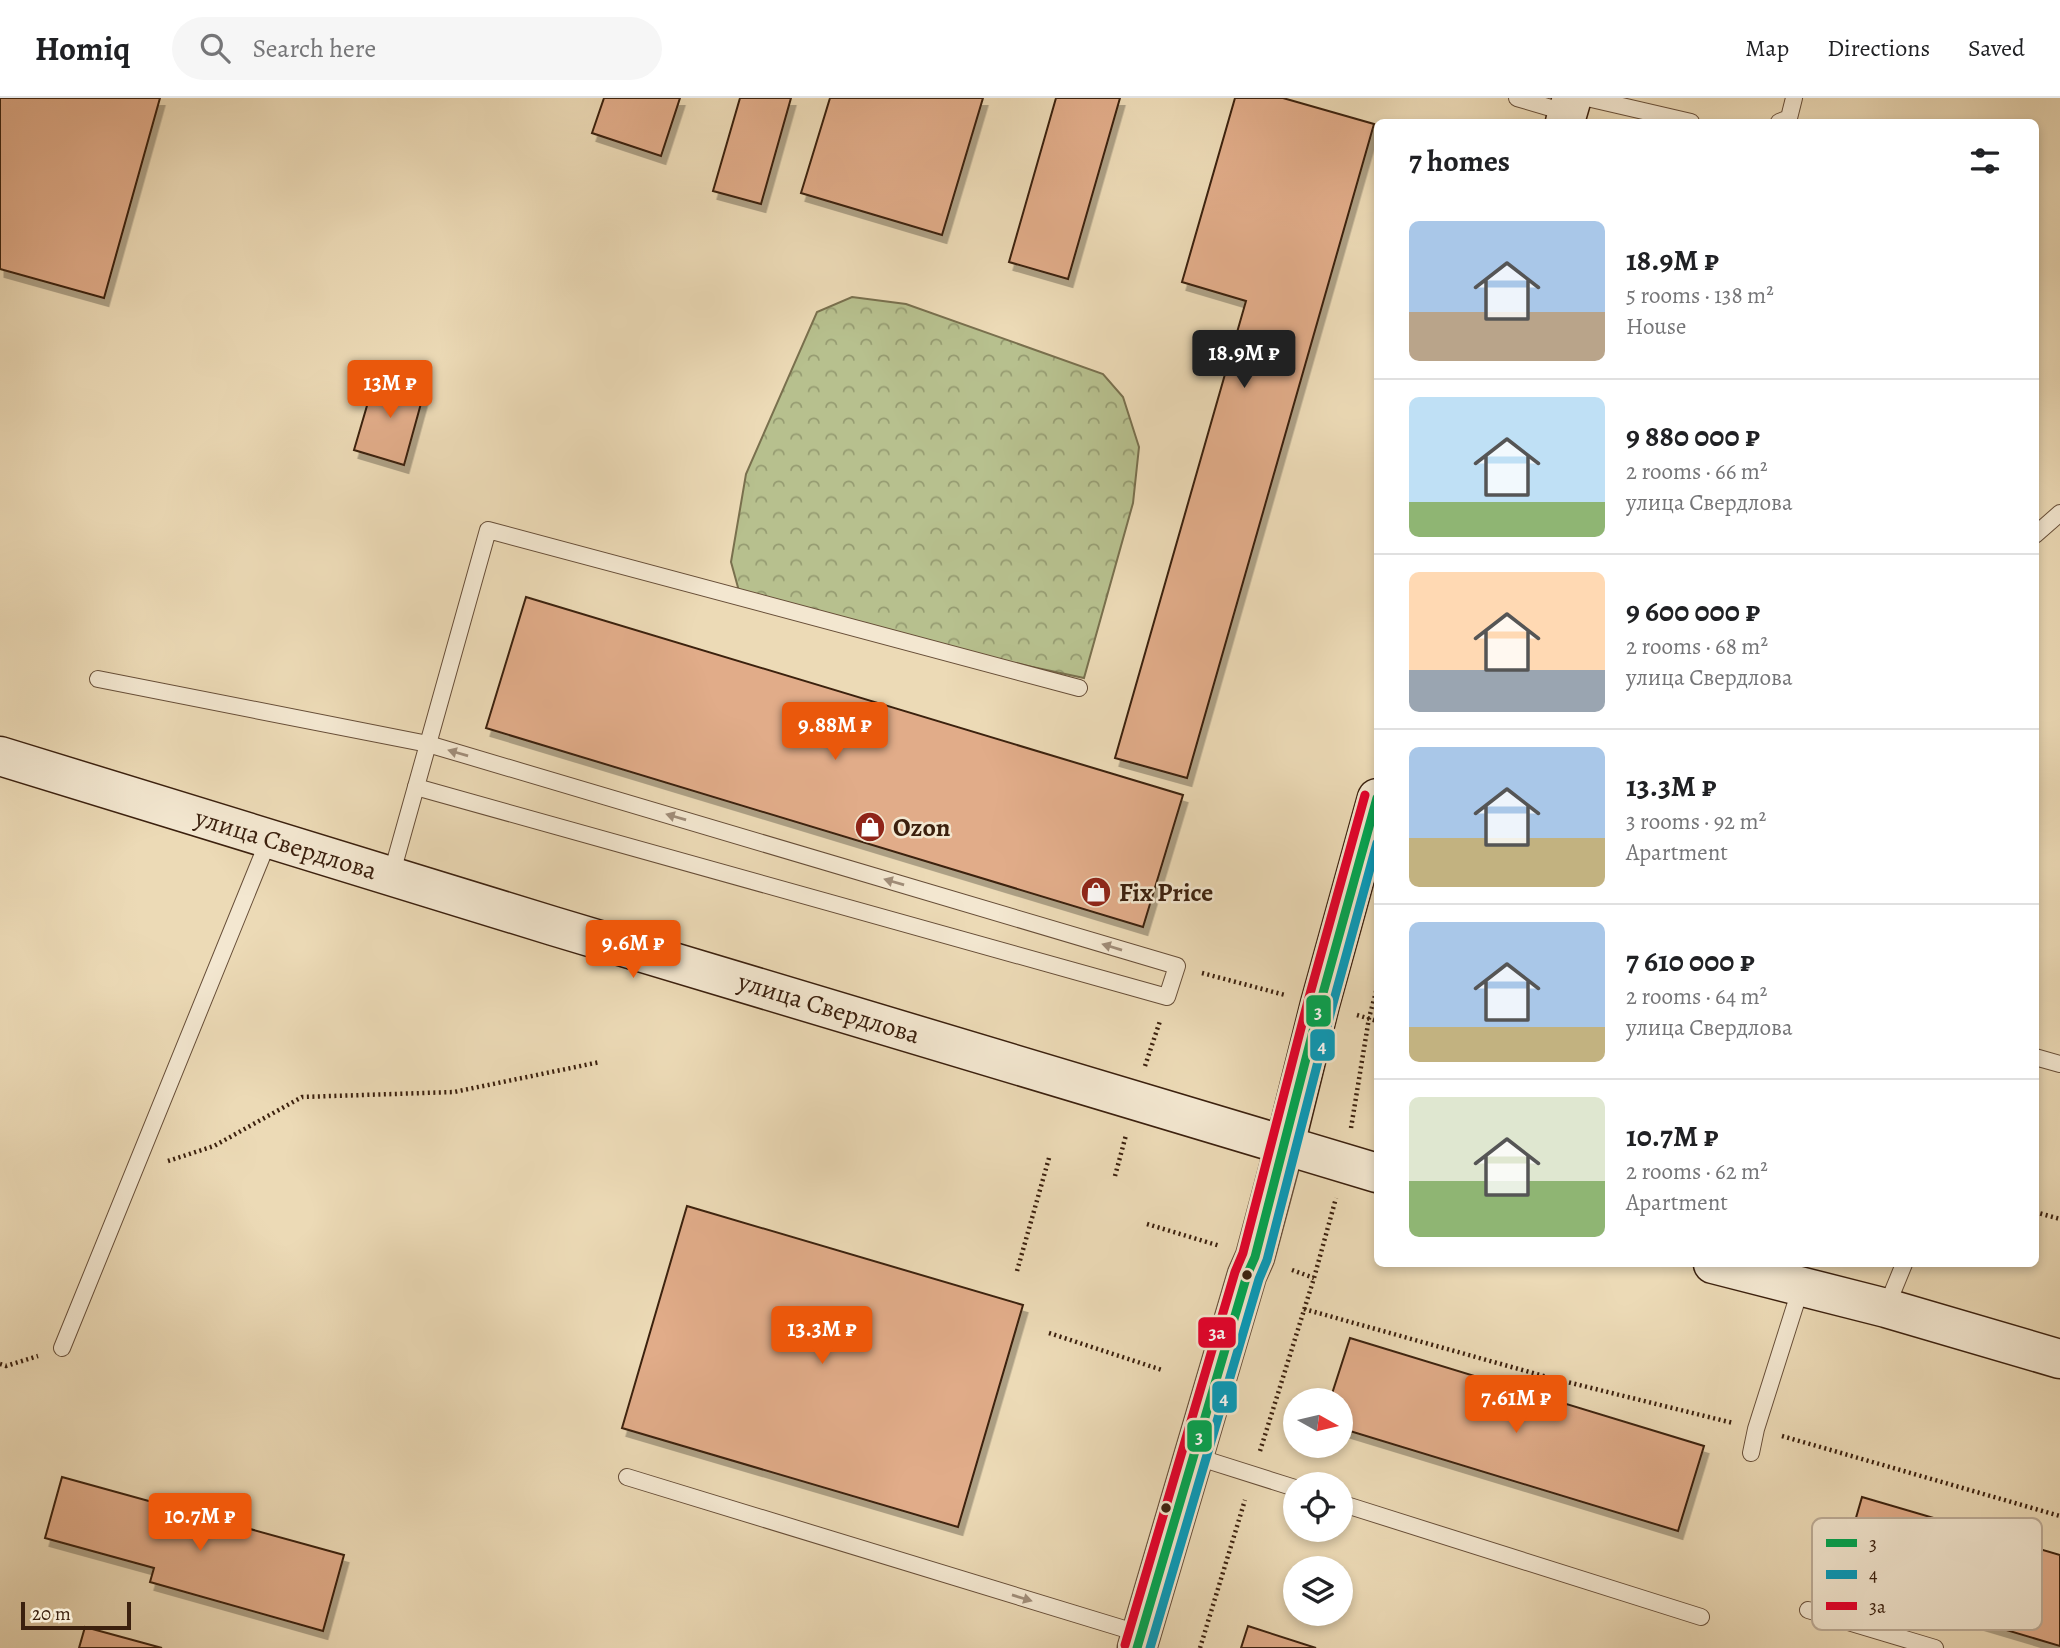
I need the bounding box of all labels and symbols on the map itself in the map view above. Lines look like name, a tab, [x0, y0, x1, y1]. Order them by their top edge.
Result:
pin: 18.9M ₽	[1179, 330, 1309, 390]
pin: 13M ₽	[341, 360, 439, 420]
pin: 9.88M ₽	[770, 702, 900, 762]
one-way arrow	[447, 747, 468, 757]
street label: улица Свердлова	[190, 799, 381, 888]
shop icon: Ozon	[853, 810, 887, 844]
place label: Ozon	[893, 810, 951, 845]
one-way arrow	[665, 812, 686, 822]
shop icon: Fix Price	[1079, 875, 1113, 909]
place label: Fix Price	[1119, 875, 1213, 910]
one-way arrow	[883, 876, 905, 887]
pin: 9.6M ₽	[576, 920, 690, 980]
one-way arrow	[1101, 941, 1122, 951]
street label: улица Свердлова	[733, 963, 924, 1052]
line badge: 3	[1305, 994, 1332, 1028]
text: 3	[1314, 999, 1322, 1025]
line badge: 4	[1309, 1028, 1336, 1062]
text: 4	[1318, 1033, 1327, 1059]
unlabelled marker	[1240, 1268, 1254, 1282]
pin: 13.3M ₽	[757, 1306, 887, 1366]
line badge: 3а	[1197, 1316, 1237, 1349]
text: 3а	[1208, 1320, 1227, 1346]
pin: 7.61M ₽	[1451, 1376, 1581, 1435]
line badge: 4	[1211, 1380, 1238, 1414]
text: 4	[1220, 1385, 1229, 1411]
north arrow	[1283, 1388, 1353, 1458]
line badge: 3	[1186, 1419, 1213, 1453]
text: 3	[1195, 1424, 1203, 1450]
pin: 10.7M ₽	[135, 1494, 265, 1553]
unlabelled marker	[1159, 1501, 1173, 1515]
legend	[1812, 1518, 2042, 1630]
text: 3	[1869, 1531, 1877, 1557]
text: 4	[1869, 1562, 1878, 1588]
one-way arrow	[1012, 1593, 1033, 1604]
text: 3а	[1869, 1594, 1886, 1620]
scale bar	[21, 1599, 131, 1631]

